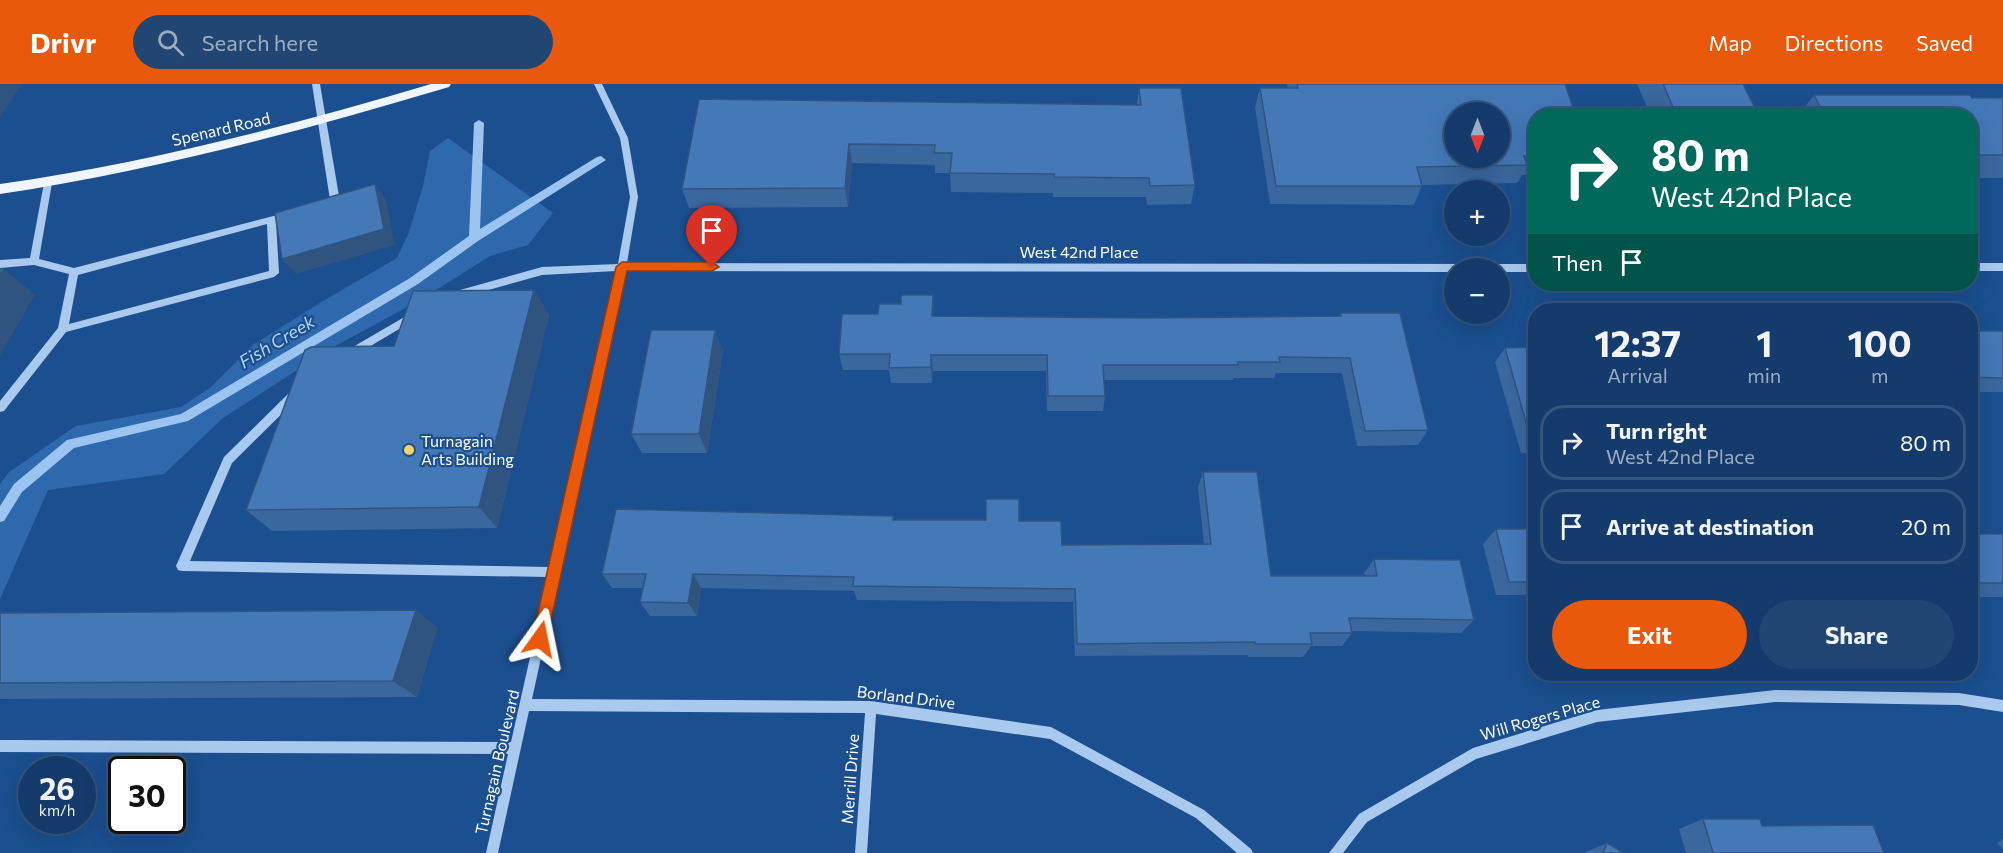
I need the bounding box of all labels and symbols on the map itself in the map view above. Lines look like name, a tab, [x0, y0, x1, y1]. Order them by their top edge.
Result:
north arrow	[1444, 102, 1510, 168]
street label: Spenard Road	[170, 108, 272, 149]
pin	[686, 205, 737, 267]
street label: West 42nd Place	[1019, 242, 1139, 261]
water label: Fish Creek	[234, 309, 320, 372]
place label: Turnagain Arts Building	[421, 431, 514, 468]
marker: Turnagain Arts Building	[402, 443, 416, 457]
position arrow	[508, 607, 572, 671]
street label: Borland Drive	[856, 681, 956, 712]
street label: Turnagain Boulevard	[471, 688, 522, 836]
street label: Will Rogers Place	[1478, 691, 1602, 744]
street label: Merrill Drive	[837, 733, 862, 825]
speed limit sign: 30	[108, 756, 186, 834]

